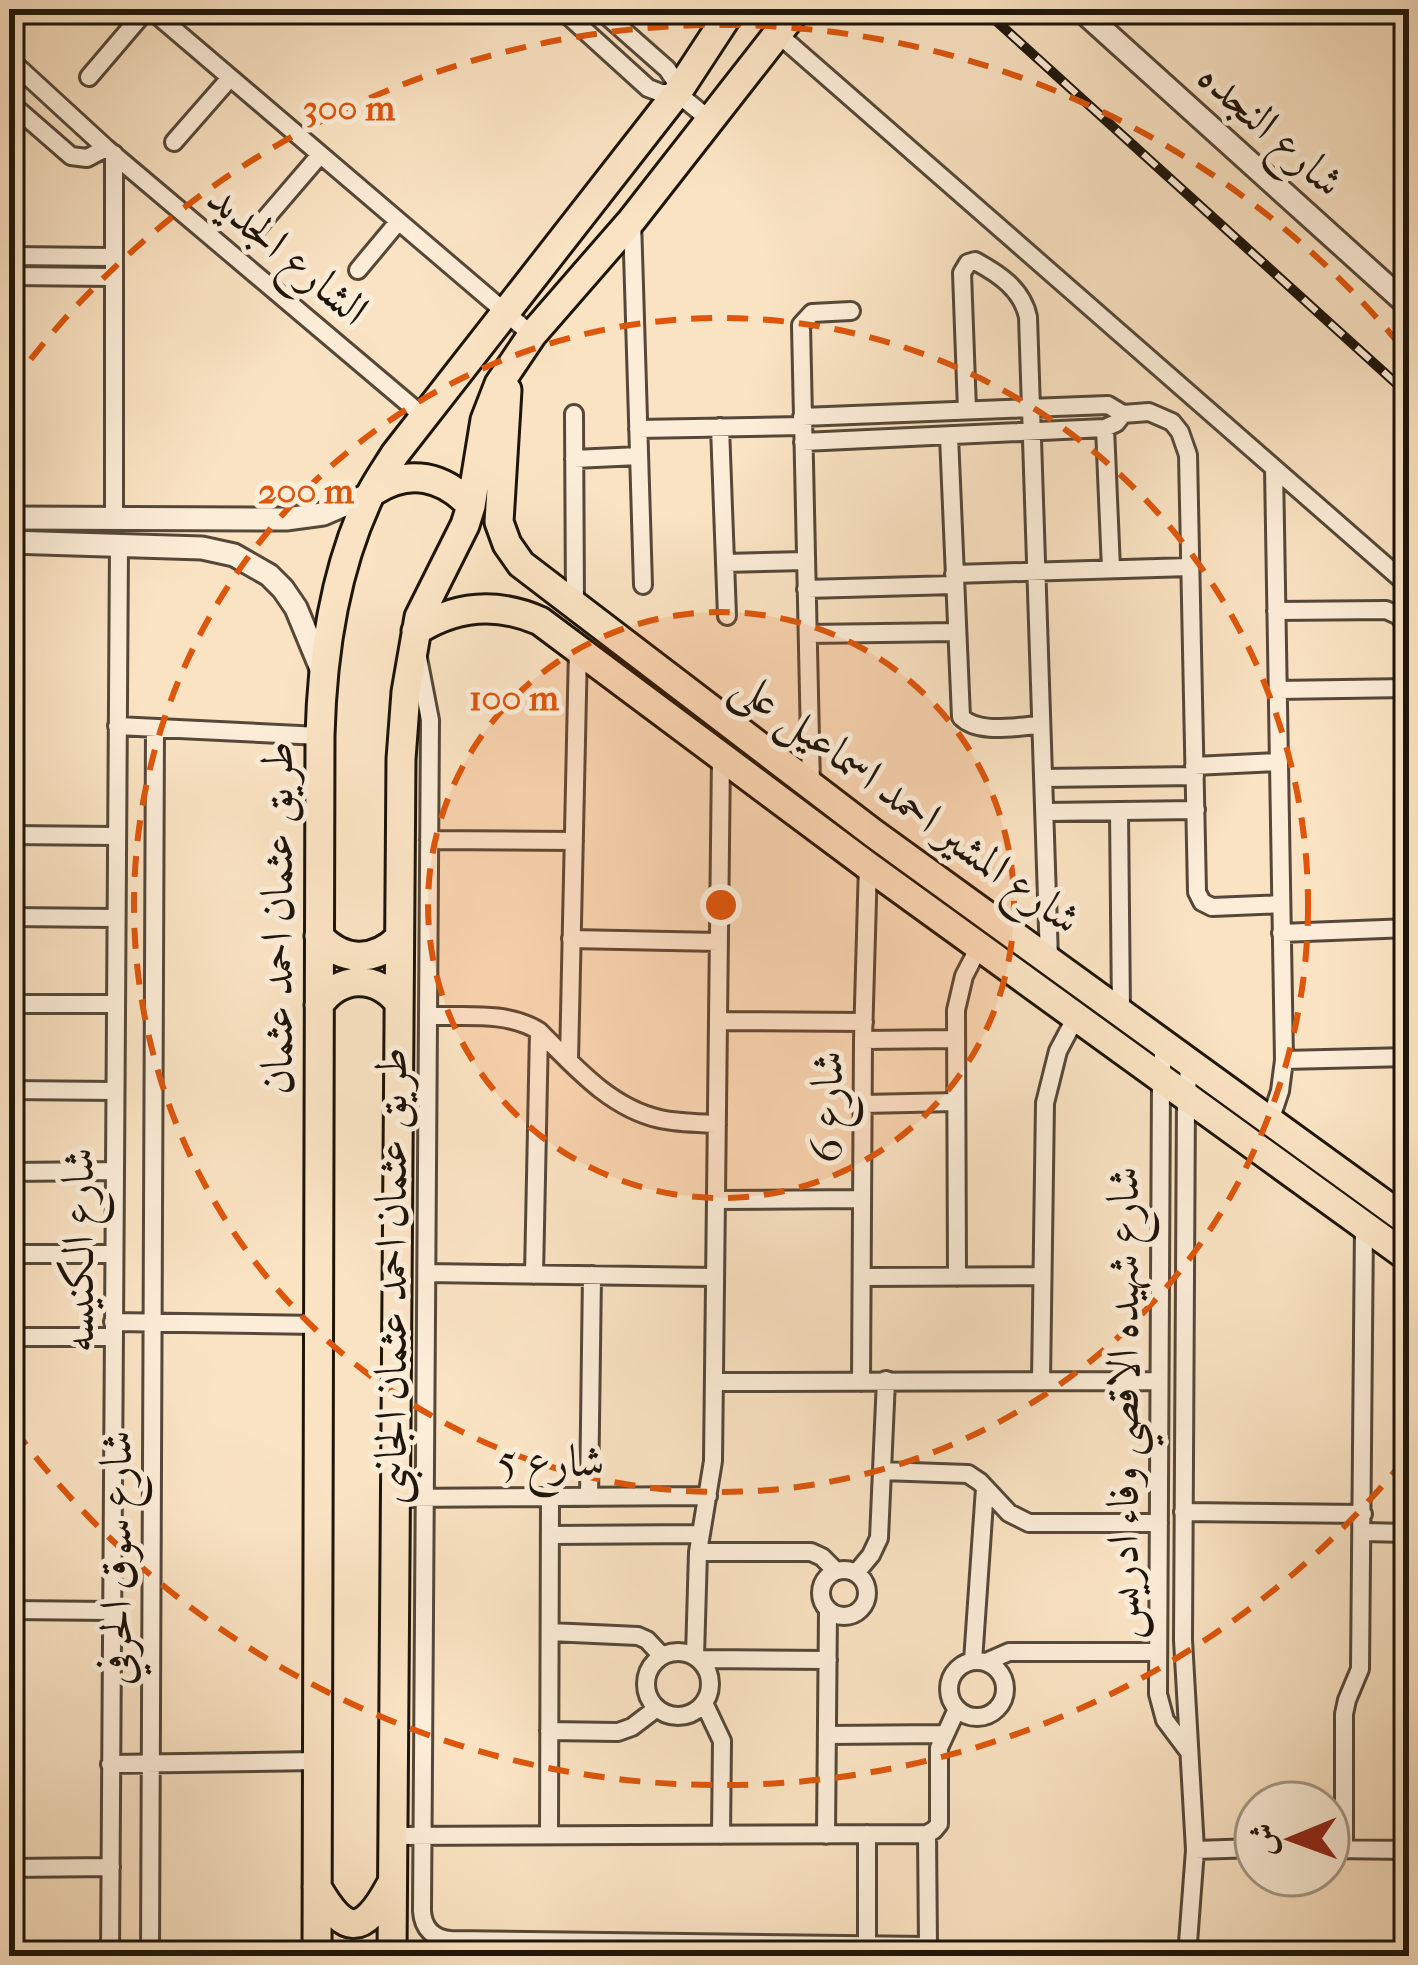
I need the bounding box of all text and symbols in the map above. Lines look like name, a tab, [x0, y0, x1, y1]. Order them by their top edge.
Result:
street label: شارع النجده	[1180, 50, 1355, 216]
text: 300 m	[303, 87, 396, 129]
street label: الشارع الجديد	[190, 171, 379, 344]
text: 200 m	[258, 470, 355, 512]
street label: شارع المشير احمد اسماعيل على	[717, 658, 1091, 954]
text: 100 m	[469, 677, 560, 719]
street label: طريق عثمان احمد عثمان	[251, 741, 305, 1095]
centre of rings	[700, 884, 742, 926]
street label: طريق عثمان احمد عثمان الجانبى	[365, 1047, 423, 1505]
street label: شارع 6	[801, 1051, 864, 1163]
street label: شارع الكنيسه	[52, 1148, 115, 1352]
street label: شارع شهيده الاقصي وفاء ادريس	[1097, 1167, 1164, 1639]
street label: شارع سوق الحرفي	[90, 1430, 153, 1686]
street label: شارع 5	[497, 1435, 605, 1498]
north arrow	[1232, 1779, 1352, 1899]
text: ش	[1244, 1823, 1283, 1856]

